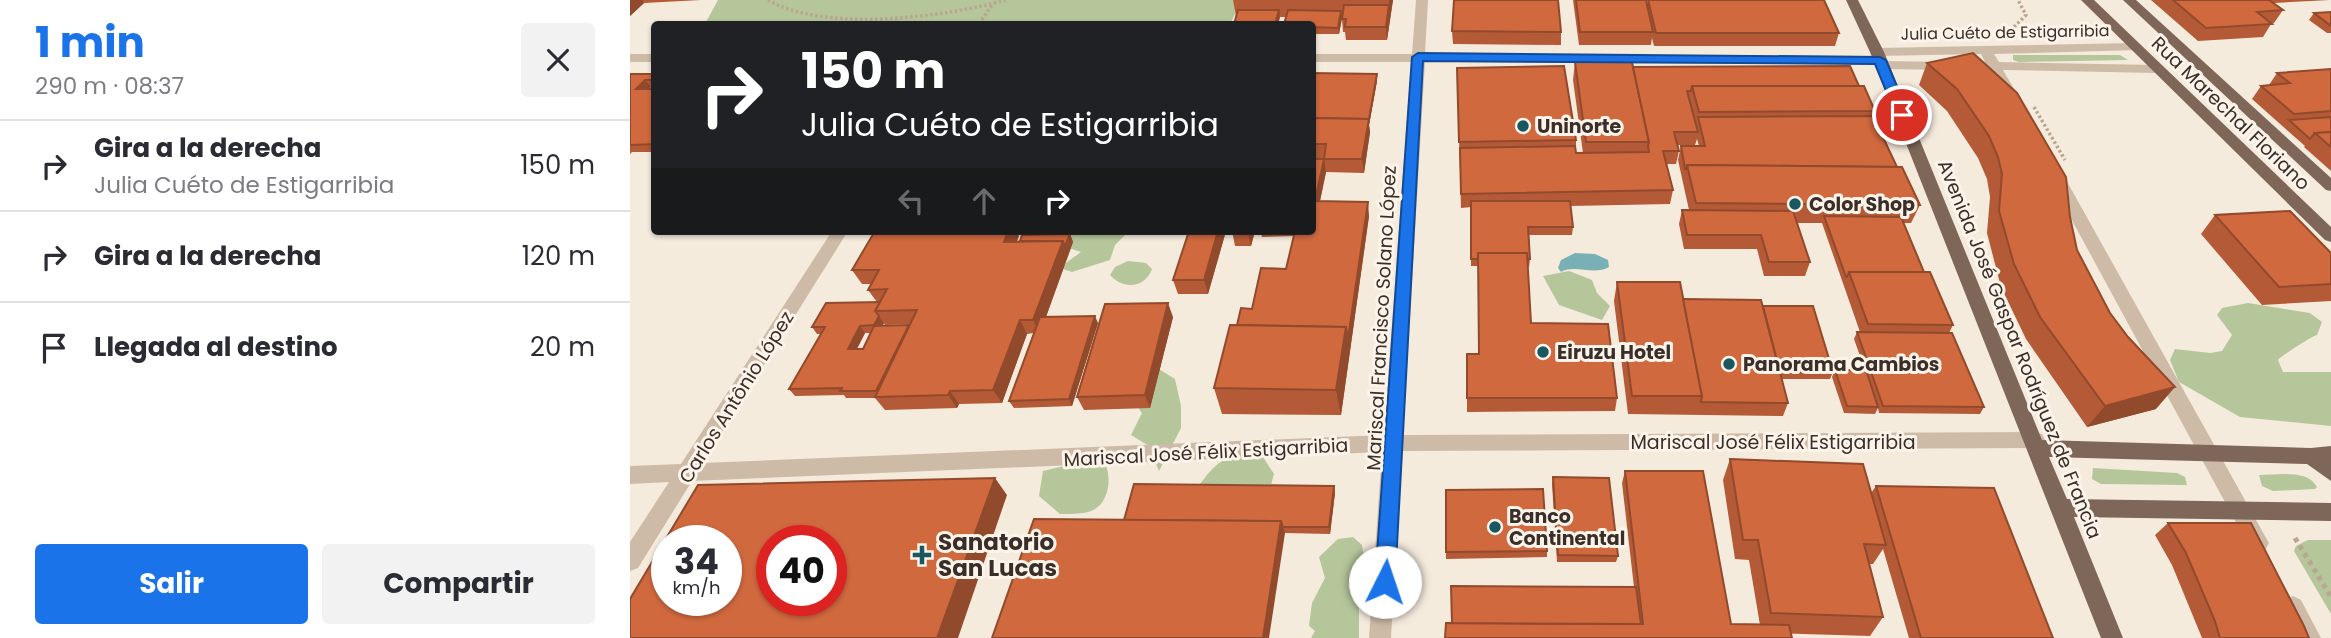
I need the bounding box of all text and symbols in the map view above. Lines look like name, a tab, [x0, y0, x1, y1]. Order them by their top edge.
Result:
text: 1 min	[35, 13, 145, 72]
street label: Julia Cuéto de Estigarribia	[1900, 19, 2110, 46]
button: close	[521, 23, 595, 97]
street label: Rua Marechal Floriano	[2145, 30, 2316, 196]
text: 150 m	[801, 37, 946, 105]
icon: right	[686, 49, 777, 140]
text: 290 m · 08:37	[35, 70, 184, 102]
pin	[1872, 85, 1932, 145]
icon: arrive	[1883, 96, 1921, 134]
text: Julia Cuéto de Estigarribia	[801, 102, 1219, 147]
place label: Uninorte	[1537, 113, 1622, 140]
marker: Uninorte	[1515, 118, 1531, 134]
text: Gira a la derecha	[94, 130, 322, 166]
icon: right	[35, 147, 73, 185]
text: 150 m	[520, 147, 595, 183]
street label: Avenida José Gaspar Rodríguez de Francia	[1931, 156, 2108, 543]
street label: Mariscal Francisco Solano López	[1360, 165, 1403, 471]
text: Julia Cuéto de Estigarribia	[94, 169, 394, 201]
icon: left	[892, 182, 930, 220]
icon: ahead	[965, 182, 1003, 220]
icon: right	[1038, 182, 1076, 220]
place label: Color Shop	[1809, 191, 1915, 218]
marker: Color Shop	[1787, 196, 1803, 212]
icon: right	[35, 238, 73, 276]
text: Gira a la derecha	[94, 238, 322, 274]
text: 120 m	[522, 238, 595, 274]
street label: Carlos Antônio López	[672, 306, 800, 488]
icon: arrive	[35, 329, 73, 367]
text: Llegada al destino	[94, 329, 338, 365]
text: 20 m	[530, 329, 595, 365]
place label: Eiruzu Hotel	[1557, 339, 1671, 366]
marker: Eiruzu Hotel	[1535, 344, 1551, 360]
place label: Panorama Cambios	[1743, 351, 1939, 378]
marker: Panorama Cambios	[1721, 356, 1737, 372]
street label: Mariscal José Félix Estigarribia	[1630, 429, 1916, 456]
street label: Mariscal José Félix Estigarribia	[1063, 432, 1349, 473]
place label: Banco Continental	[1509, 503, 1625, 552]
marker: Banco Continental	[1487, 519, 1503, 535]
speed limit sign: 40	[756, 525, 847, 616]
place label: Sanatorio San Lucas	[938, 526, 1057, 584]
text: 34	[674, 537, 719, 586]
button: Salir	[35, 544, 308, 624]
button: Compartir	[322, 544, 595, 624]
marker: Sanatorio San Lucas	[912, 545, 932, 565]
position arrow	[1348, 545, 1422, 619]
text: km/h	[673, 575, 720, 600]

